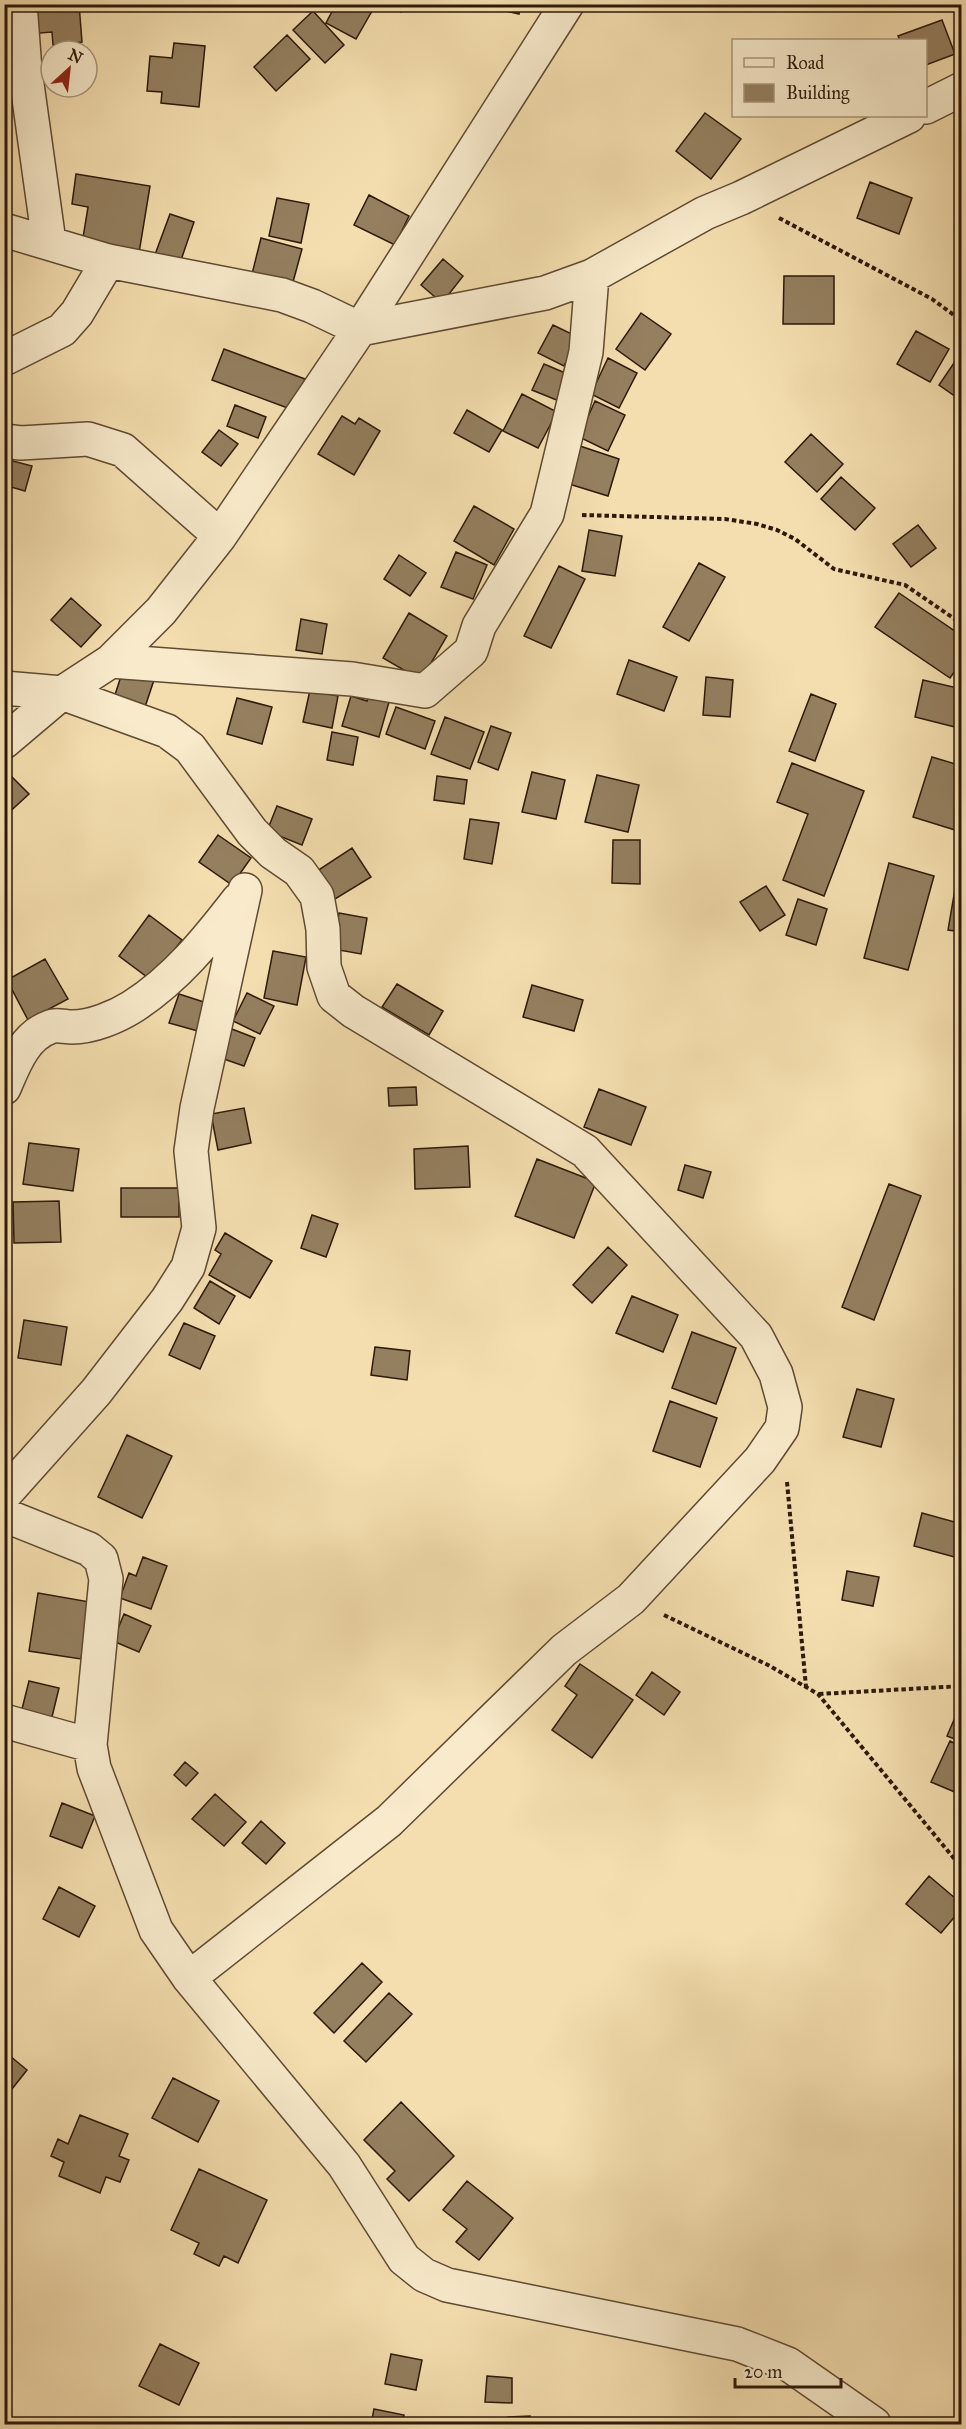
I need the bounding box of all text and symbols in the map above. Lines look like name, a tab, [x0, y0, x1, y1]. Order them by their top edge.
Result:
north arrow	[39, 39, 99, 99]
legend	[732, 39, 927, 117]
text: N	[65, 45, 86, 68]
text: Road	[786, 52, 824, 74]
text: Building	[786, 82, 850, 105]
scale bar	[735, 2351, 842, 2389]
text: 20 m	[744, 2361, 782, 2383]

